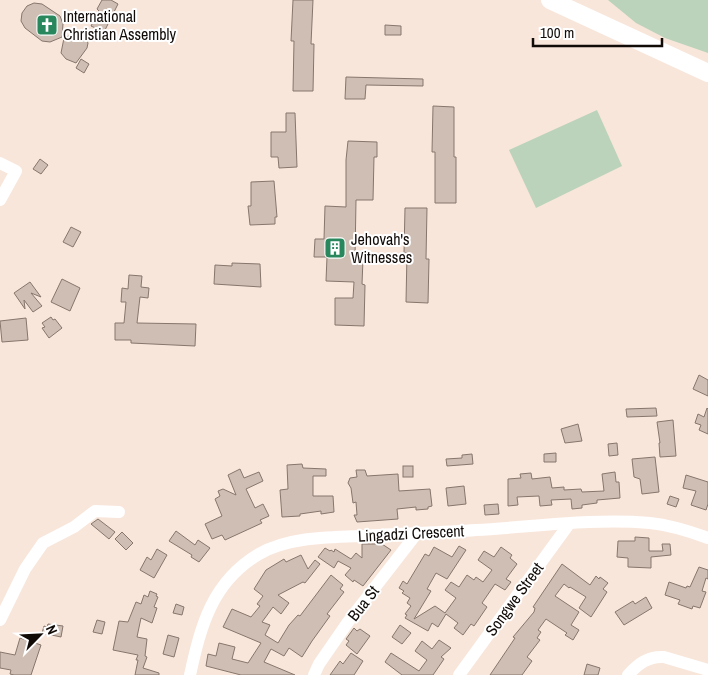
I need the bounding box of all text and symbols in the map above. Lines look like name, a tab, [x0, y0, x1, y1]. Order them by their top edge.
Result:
place label: International Christian Assembly	[63, 5, 176, 45]
church icon: International Christian Assembly	[35, 13, 59, 37]
scale bar	[533, 15, 662, 47]
text: 100 m	[540, 22, 574, 43]
place label: Jehovah's Witnesses	[351, 228, 412, 268]
building icon: Jehovah's Witnesses	[323, 236, 347, 260]
street label: Lingadzi Crescent	[357, 519, 465, 547]
street label: Songwe Street	[480, 557, 548, 640]
street label: Bua St	[342, 580, 384, 625]
north arrow	[15, 610, 65, 660]
text: N	[42, 622, 62, 637]

